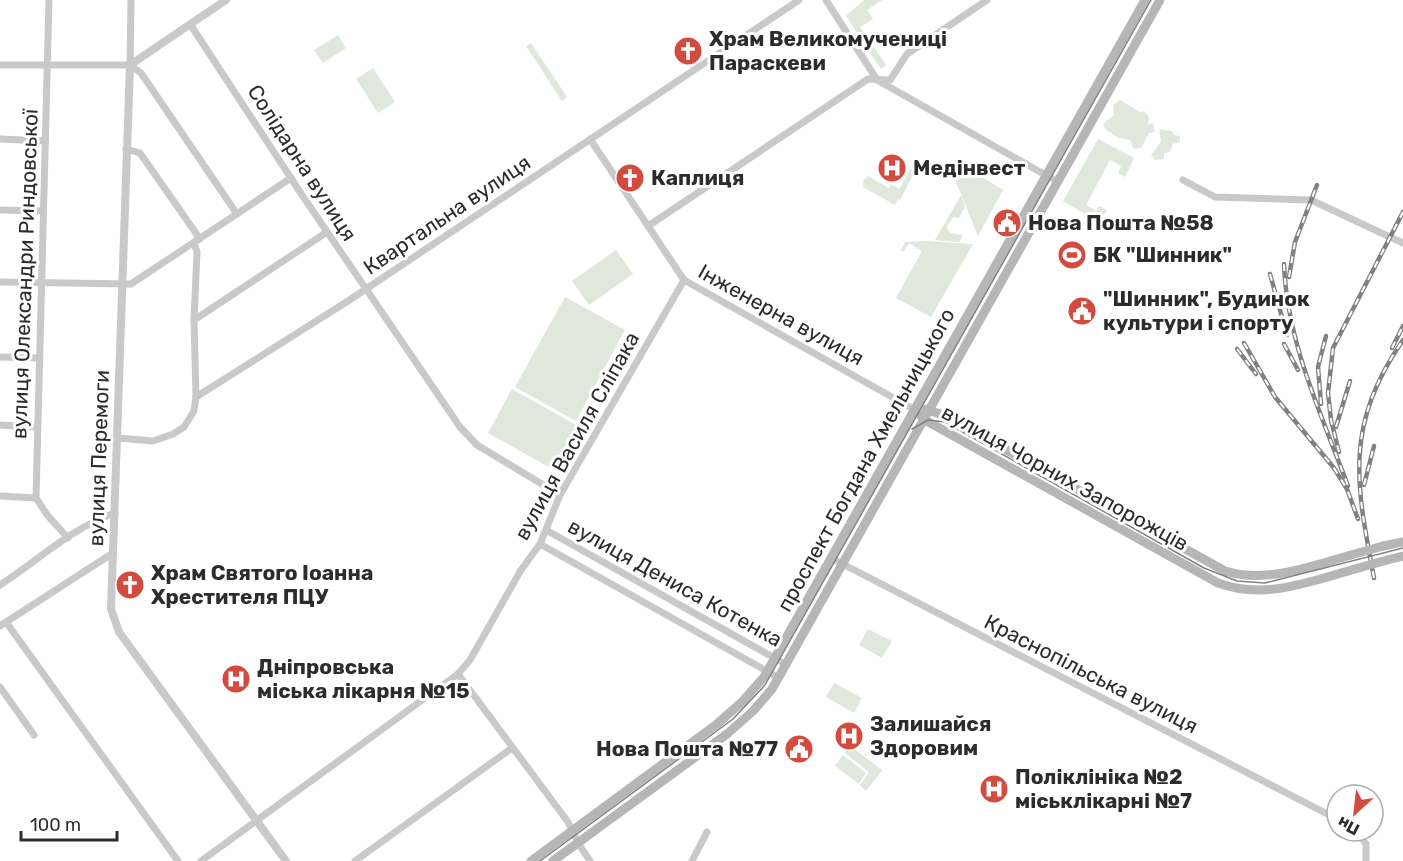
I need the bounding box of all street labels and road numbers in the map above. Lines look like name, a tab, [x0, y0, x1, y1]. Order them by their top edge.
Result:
street label: Солідарна вулиця	[243, 80, 362, 246]
street label: вулиця Олександри Риндовської	[6, 108, 43, 439]
street label: Квартальна вулиця	[359, 149, 535, 280]
street label: Інженерна вулиця	[694, 259, 869, 371]
street label: проспект Богдана Хмельницького	[772, 304, 960, 616]
street label: вулиця Василя Сліпака	[509, 327, 644, 544]
street label: вулиця Перемоги	[83, 369, 114, 547]
street label: вулиця Чорних Запорожців	[938, 399, 1193, 556]
street label: вулиця Дениса Котенка	[564, 513, 787, 652]
street label: Краснопільська вулиця	[980, 609, 1202, 738]

